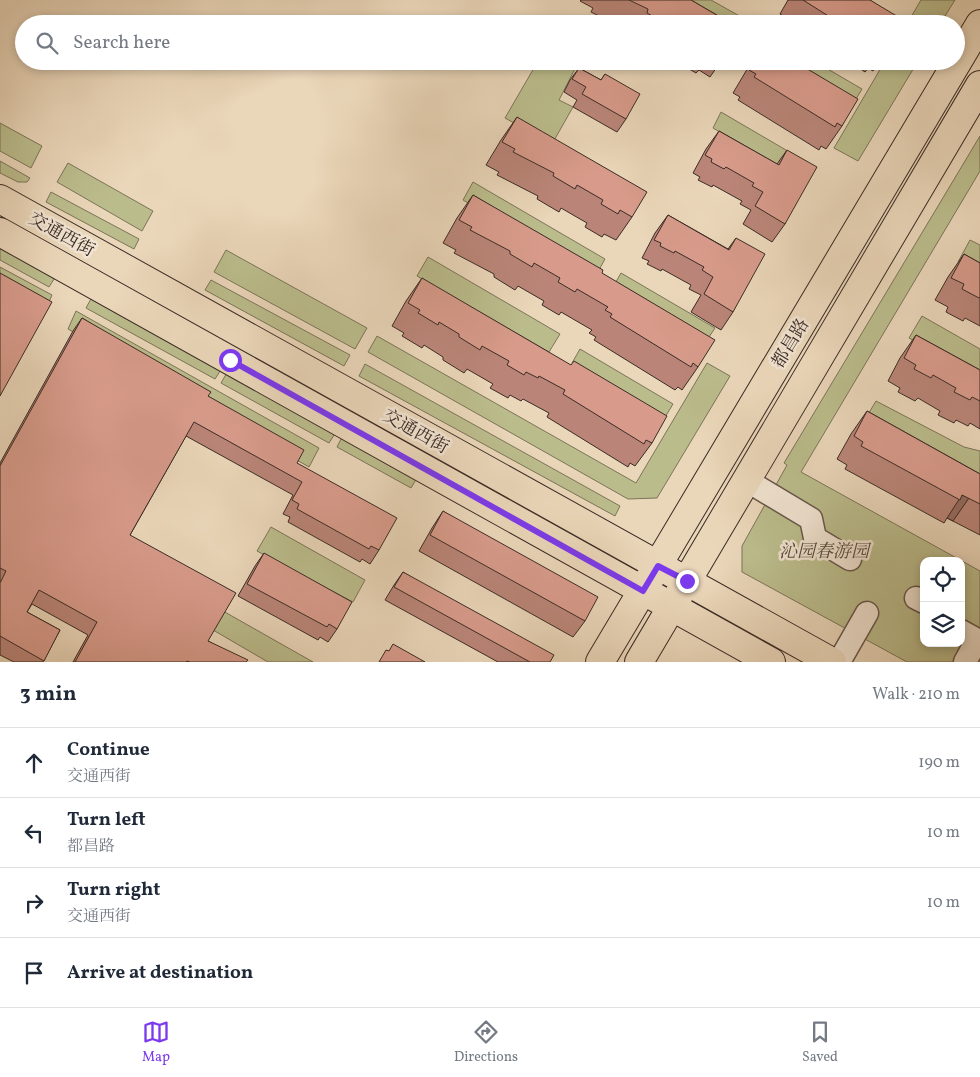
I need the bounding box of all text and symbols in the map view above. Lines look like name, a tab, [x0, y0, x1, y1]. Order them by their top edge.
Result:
search box	[15, 15, 965, 70]
icon: search	[33, 29, 61, 57]
text: Search here	[73, 30, 170, 56]
street label: 交通西街	[24, 207, 99, 264]
street label: 都昌路	[767, 314, 816, 373]
route start	[219, 349, 242, 372]
street label: 交通西街	[378, 404, 453, 461]
park label: 沁园春游园	[779, 540, 872, 565]
map controls	[920, 557, 965, 647]
button: locate	[920, 557, 965, 602]
route end	[676, 570, 699, 593]
button: layers	[920, 602, 965, 647]
text: 3 min	[20, 680, 76, 709]
text: Walk · 210 m	[872, 684, 960, 706]
text: Continue	[67, 737, 150, 763]
icon: ahead	[20, 749, 48, 777]
text: 190 m	[918, 752, 960, 774]
text: 交通西街	[67, 766, 131, 788]
text: Turn left	[67, 807, 146, 833]
icon: left	[20, 819, 48, 847]
text: 10 m	[927, 822, 960, 844]
text: 都昌路	[67, 836, 115, 858]
text: Turn right	[67, 877, 160, 903]
icon: right	[20, 889, 48, 917]
text: 10 m	[927, 892, 960, 914]
text: 交通西街	[67, 906, 131, 928]
icon: arrive	[20, 959, 48, 987]
text: Arrive at destination	[67, 960, 253, 986]
tab: Map	[142, 1018, 170, 1067]
tab: Directions	[454, 1018, 518, 1067]
tab: Saved	[802, 1018, 838, 1067]

